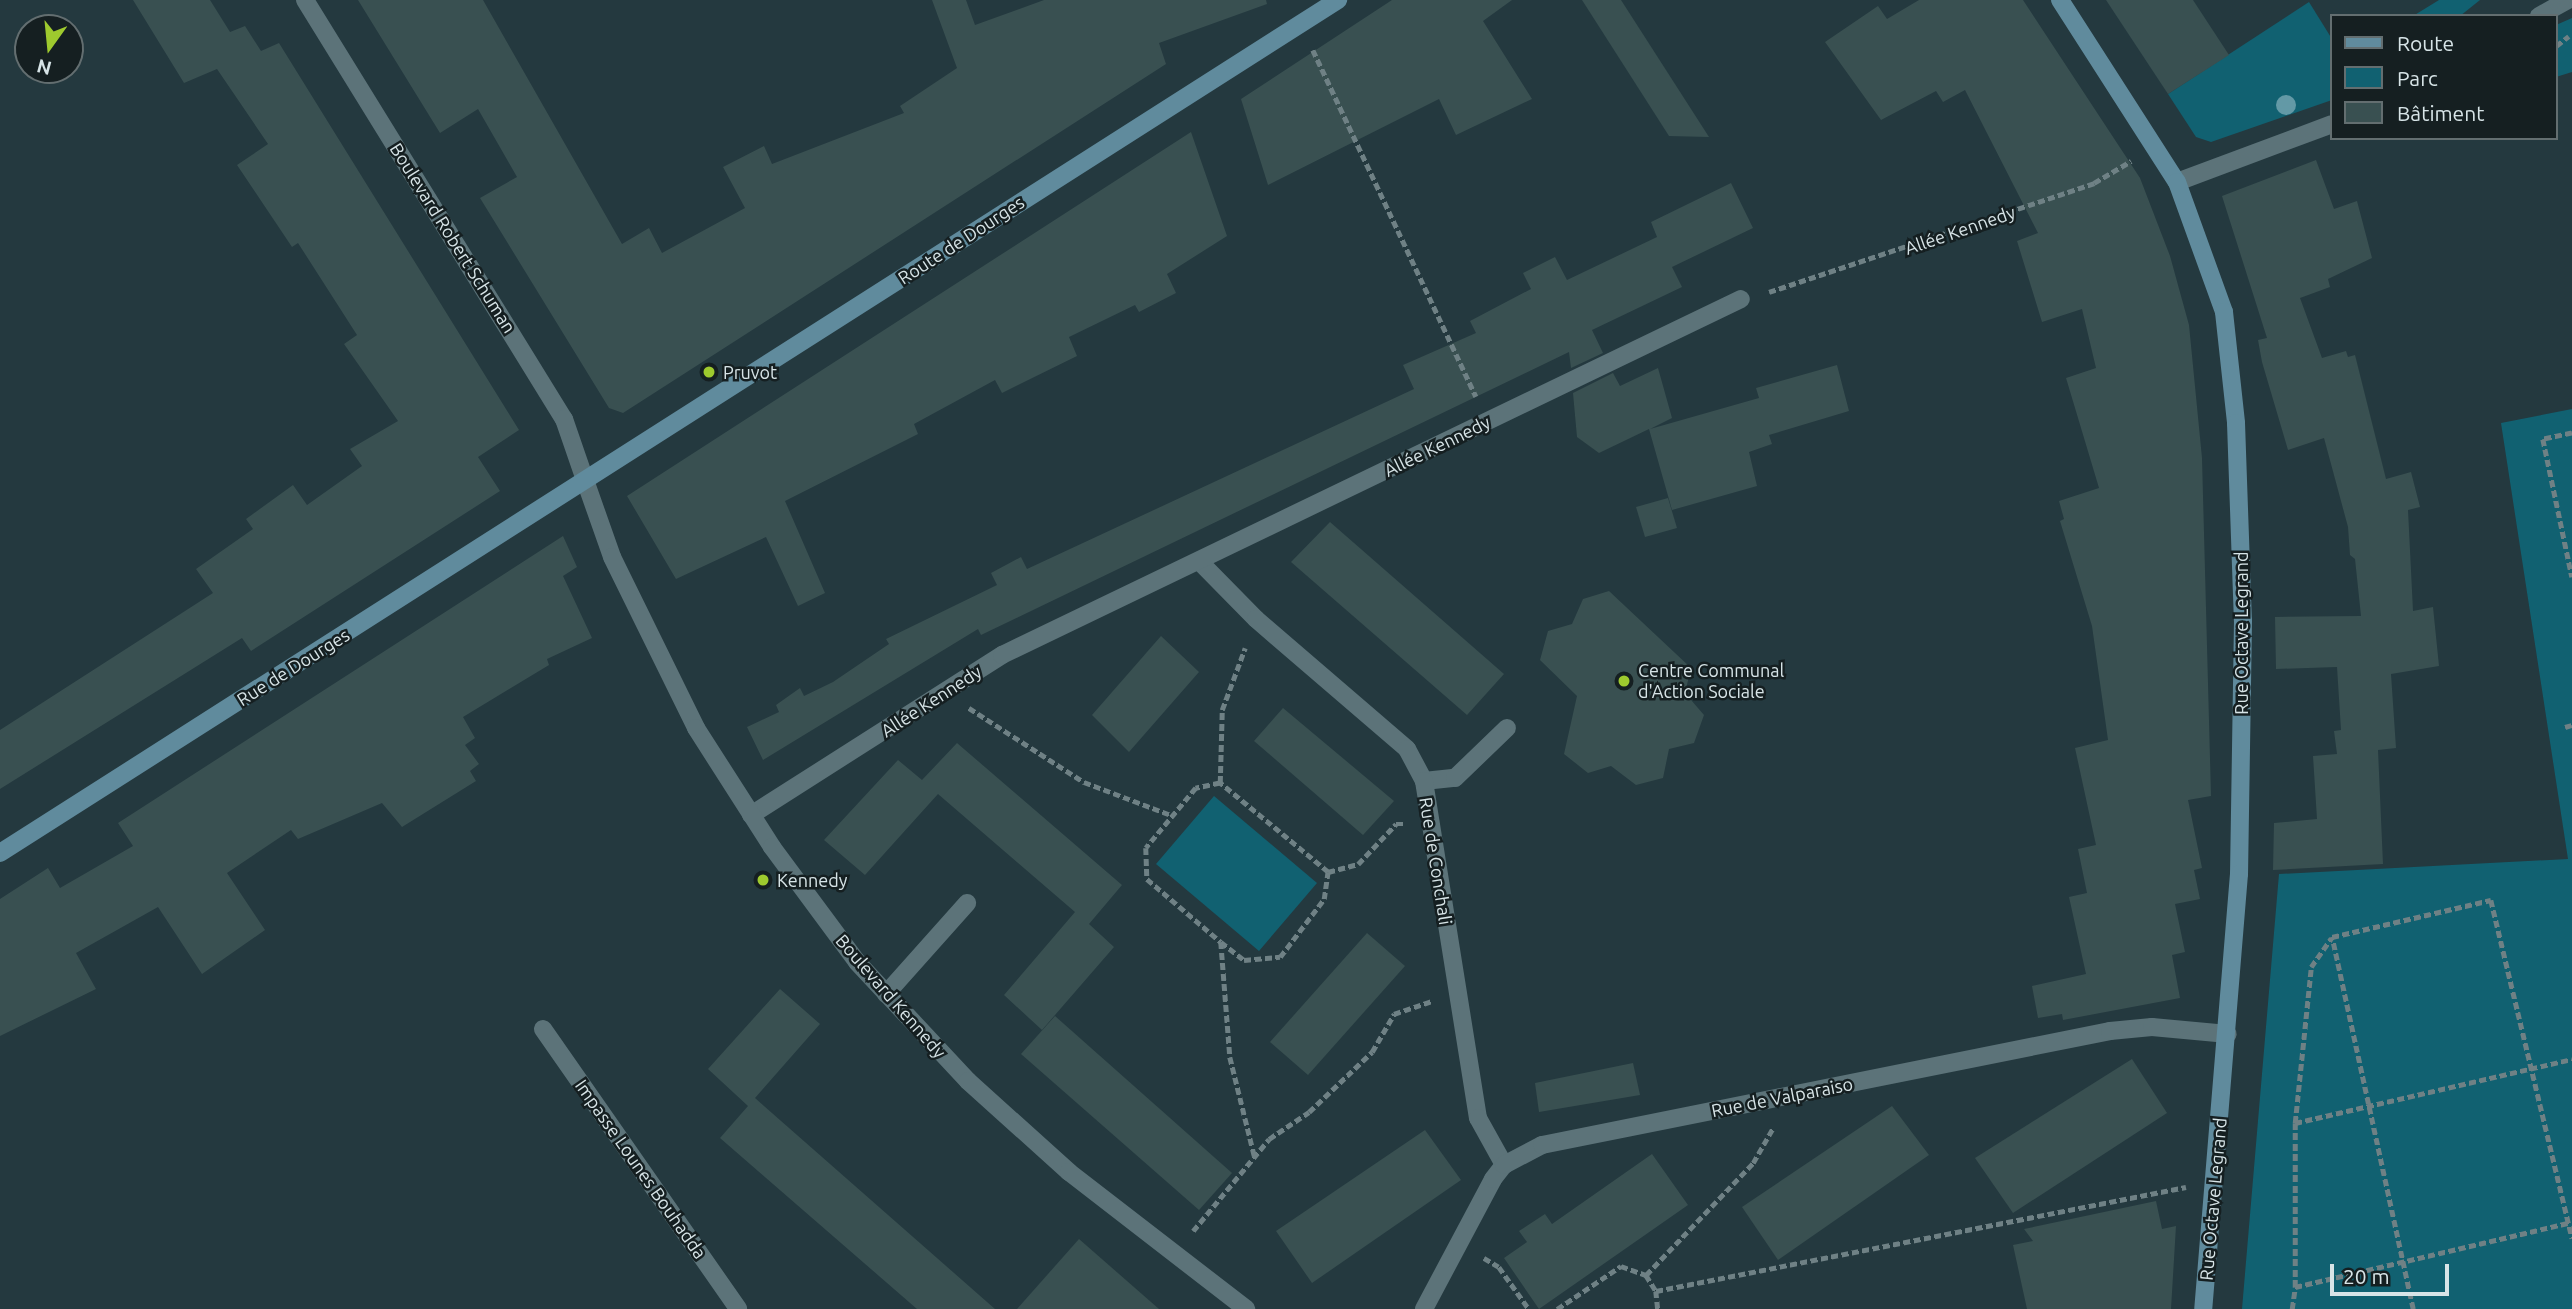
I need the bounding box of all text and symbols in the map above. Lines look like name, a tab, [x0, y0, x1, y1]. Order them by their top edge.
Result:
north arrow	[14, 14, 84, 84]
legend	[2330, 14, 2558, 140]
text: Route	[2397, 31, 2454, 55]
text: N	[34, 55, 54, 80]
text: Parc	[2397, 66, 2438, 90]
text: Bâtiment	[2397, 101, 2484, 125]
street label: Boulevard Robert Schuman	[386, 139, 520, 337]
street label: Route de Dourges	[894, 191, 1028, 289]
street label: Allée Kennedy	[1902, 201, 2018, 259]
place label: Pruvot	[723, 361, 777, 383]
marker: Pruvot	[701, 364, 717, 380]
street label: Allée Kennedy	[1380, 411, 1494, 481]
street label: Rue Octave Legrand	[2230, 551, 2252, 715]
street label: Rue de Dourges	[233, 624, 353, 710]
street label: Allée Kennedy	[877, 660, 985, 742]
place label: Centre Communal d'Action Sociale	[1638, 660, 1784, 702]
marker: Centre Communal d'Action Sociale	[1616, 673, 1632, 689]
street label: Rue de Conchali	[1415, 796, 1457, 926]
place label: Kennedy	[777, 869, 847, 891]
marker: Kennedy	[755, 872, 771, 888]
street label: Boulevard Kennedy	[831, 930, 951, 1062]
street label: Rue de Valparaiso	[1709, 1073, 1855, 1121]
street label: Impasse Lounes Bouhadda	[571, 1075, 711, 1263]
street label: Rue Octave Legrand	[2195, 1117, 2231, 1281]
scale bar	[2334, 1250, 2453, 1294]
text: 20 m	[2343, 1264, 2390, 1288]

